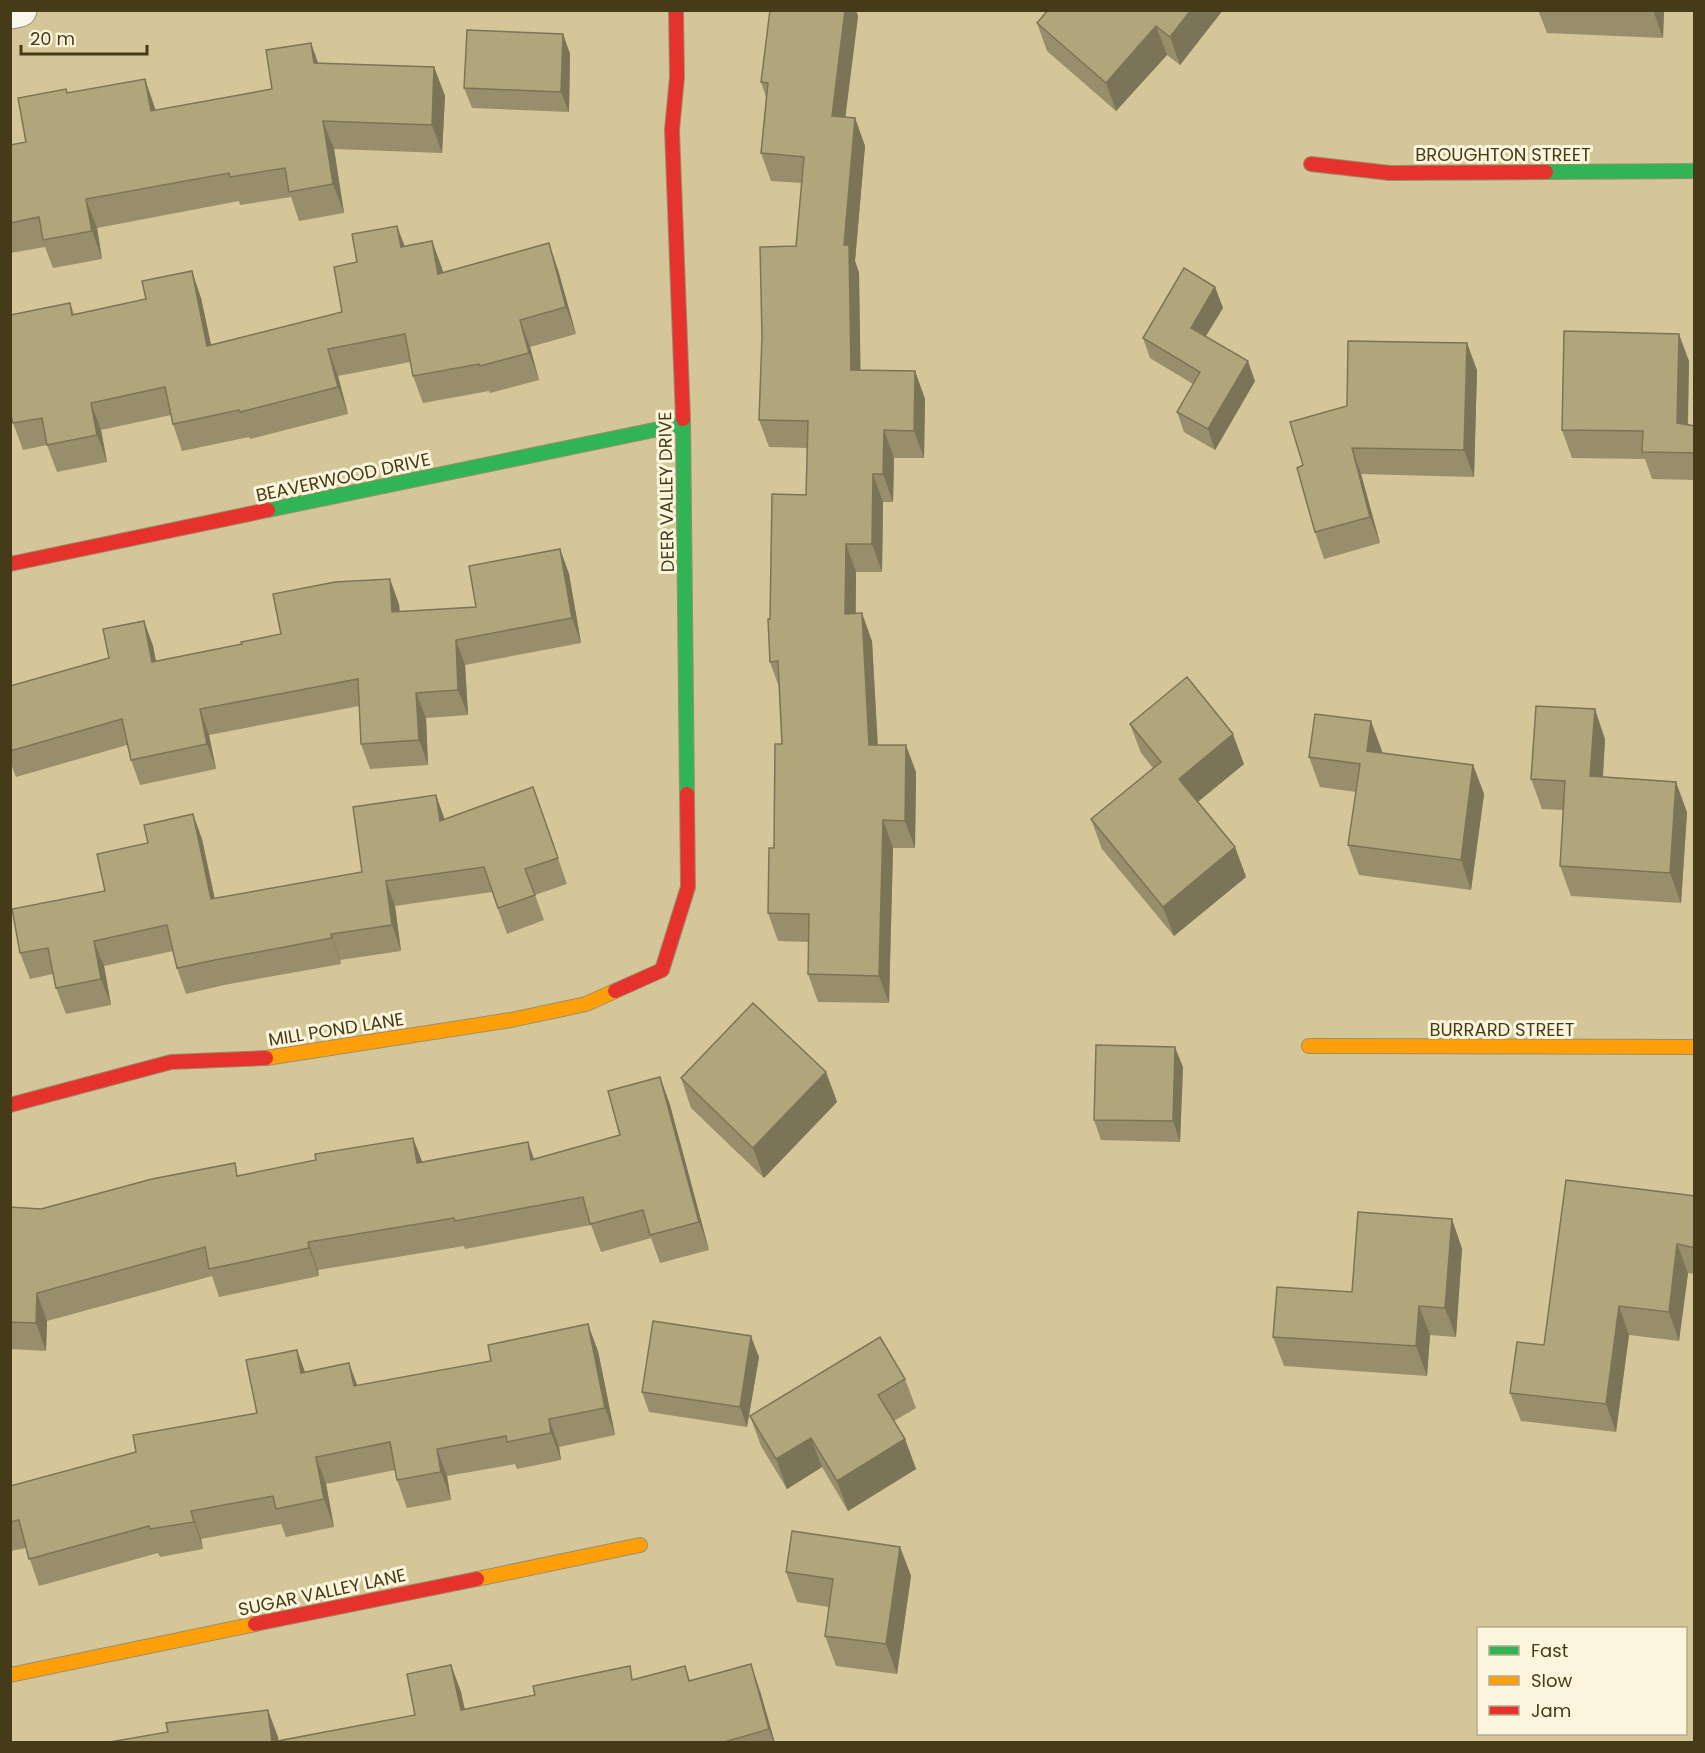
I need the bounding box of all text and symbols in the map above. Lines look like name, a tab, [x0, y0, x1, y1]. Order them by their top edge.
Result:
scale bar	[21, 18, 147, 56]
text: 20 m	[30, 26, 75, 51]
street label: BROUGHTON STREET	[1415, 142, 1591, 167]
street label: DEER VALLEY DRIVE	[652, 411, 680, 573]
street label: BEAVERWOOD DRIVE	[254, 446, 432, 508]
street label: MILL POND LANE	[266, 1006, 406, 1052]
street label: BURRARD STREET	[1429, 1017, 1575, 1042]
street label: SUGAR VALLEY LANE	[236, 1562, 408, 1622]
legend	[1477, 1627, 1687, 1735]
text: Fast	[1531, 1638, 1568, 1663]
text: Slow	[1531, 1668, 1573, 1693]
text: Jam	[1531, 1698, 1571, 1723]

